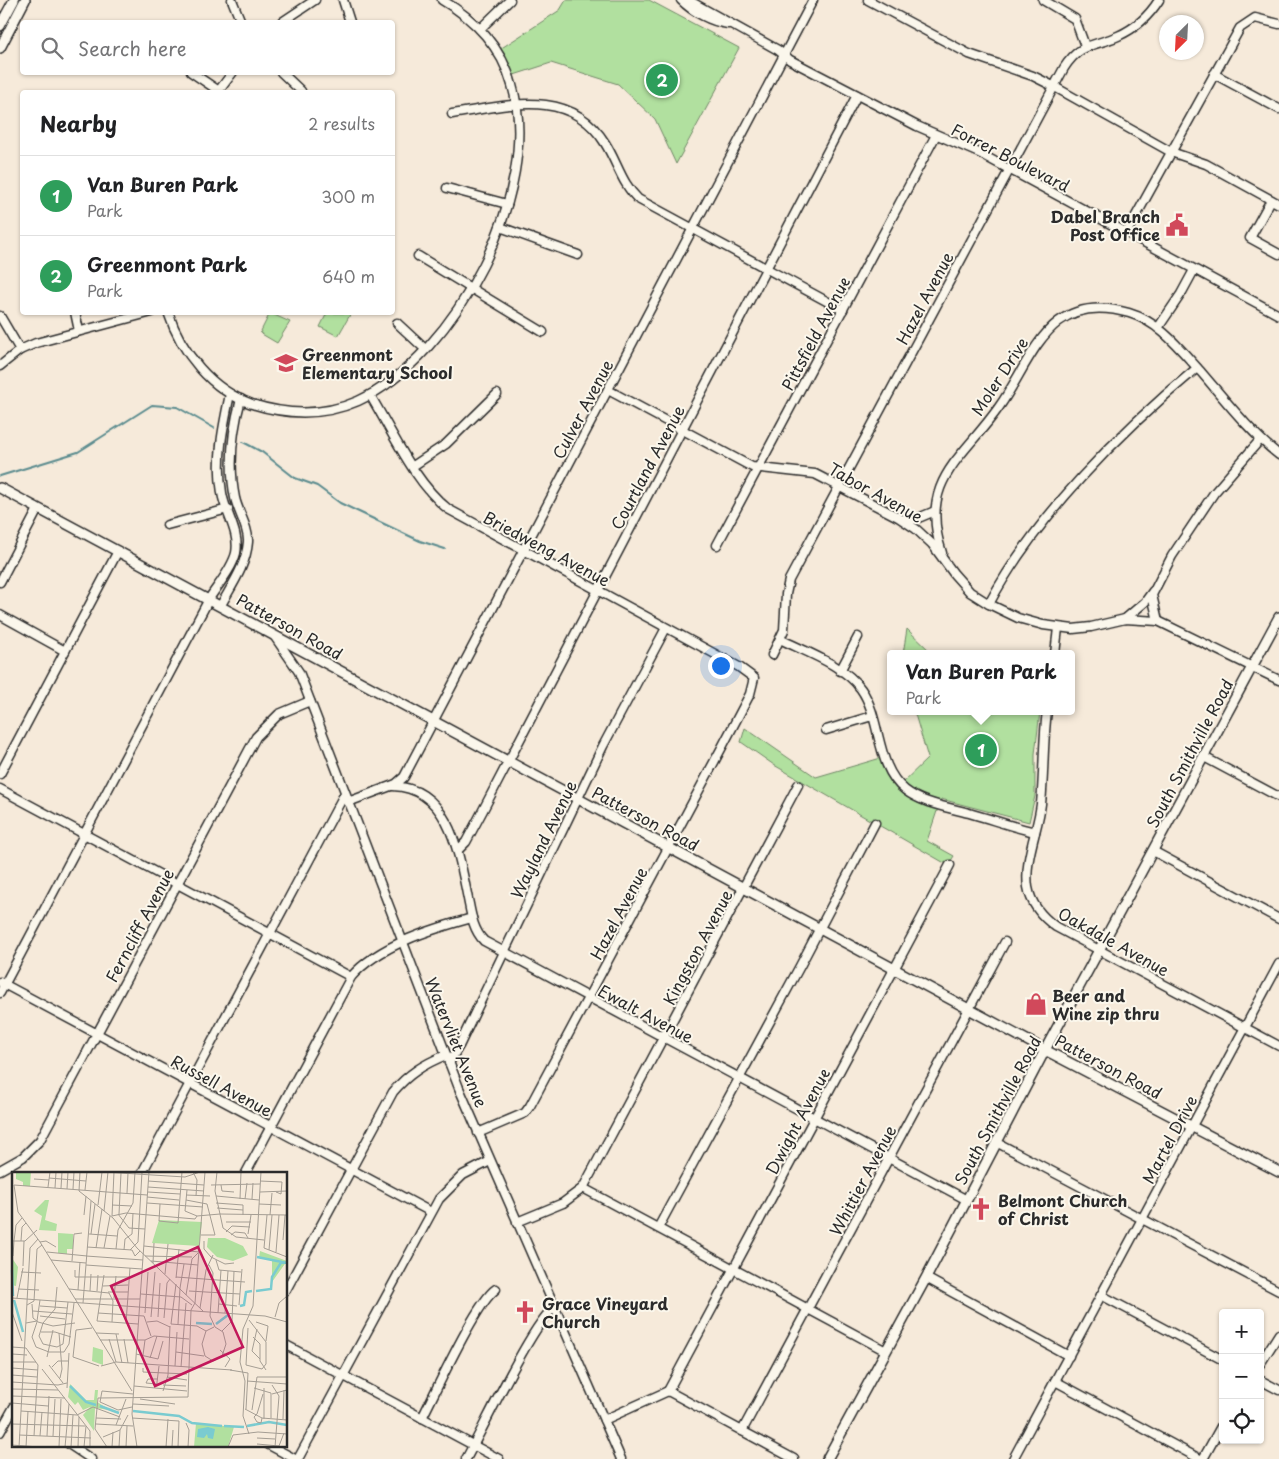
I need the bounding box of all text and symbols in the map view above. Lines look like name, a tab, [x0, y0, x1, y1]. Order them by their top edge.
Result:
north arrow	[1159, 15, 1204, 60]
search box	[20, 20, 395, 75]
icon: search	[38, 34, 66, 62]
text: Search here	[78, 34, 187, 62]
pin: 2	[646, 61, 678, 99]
text: Nearby	[40, 107, 117, 139]
text: 2 results	[308, 111, 375, 135]
street label: Forrer Boulevard	[948, 117, 1075, 197]
text: Van Buren Park	[87, 170, 238, 198]
text: 1	[52, 184, 60, 208]
text: 300 m	[321, 184, 375, 208]
text: Park	[87, 198, 123, 222]
place label: Dabel Branch Post Office	[1050, 204, 1160, 246]
public building icon: Dabel Branch Post Office	[1164, 212, 1190, 238]
street label: Hazel Avenue	[890, 247, 959, 349]
text: Greenmont Park	[87, 250, 247, 278]
text: 2	[50, 264, 62, 288]
text: 640 m	[322, 264, 375, 288]
street label: Pittsfield Avenue	[775, 272, 855, 394]
text: Park	[87, 278, 123, 302]
street label: Moler Drive	[965, 332, 1033, 420]
place label: Greenmont Elementary School	[302, 342, 453, 384]
school or university icon: Greenmont Elementary School	[273, 350, 299, 376]
street label: Culver Avenue	[546, 355, 618, 463]
street label: Courtland Avenue	[604, 400, 690, 534]
street label: Tabor Avenue	[824, 456, 928, 528]
street label: Briedweng Avenue	[479, 504, 615, 592]
street label: Patterson Road	[233, 587, 347, 665]
popup	[887, 650, 1075, 715]
your location	[708, 653, 734, 679]
text: Van Buren Park	[905, 657, 1057, 685]
street label: South Smithville Road	[1140, 674, 1238, 832]
text: Park	[905, 685, 941, 709]
pin: 1	[965, 731, 997, 769]
street label: Wayland Avenue	[504, 776, 582, 902]
street label: Patterson Road	[588, 780, 704, 856]
street label: Hazel Avenue	[584, 862, 653, 964]
street label: Ferncliff Avenue	[99, 864, 179, 986]
street label: Kingston Avenue	[656, 885, 738, 1009]
street label: Oakdale Avenue	[1054, 901, 1174, 982]
street label: Watervliet Avenue	[420, 973, 494, 1111]
street label: Ewalt Avenue	[594, 978, 698, 1048]
place label: Beer and Wine zip thru	[1052, 983, 1160, 1025]
shop icon: Beer and Wine zip thru	[1023, 991, 1049, 1017]
street label: Patterson Road	[1051, 1028, 1167, 1104]
street label: South Smithville Road	[948, 1031, 1046, 1189]
street label: Russell Avenue	[167, 1048, 277, 1122]
street label: Dwight Avenue	[759, 1063, 835, 1179]
street label: Martel Drive	[1136, 1090, 1202, 1188]
street label: Whittier Avenue	[823, 1120, 901, 1239]
inset map	[12, 1172, 288, 1446]
place label: Belmont Church of Christ	[998, 1188, 1127, 1230]
church icon: Belmont Church of Christ	[968, 1196, 994, 1222]
place label: Grace Vineyard Church	[542, 1291, 669, 1333]
church icon: Grace Vineyard Church	[512, 1299, 538, 1325]
map controls	[1219, 1309, 1264, 1444]
button: +	[1219, 1309, 1264, 1354]
button: −	[1219, 1354, 1264, 1399]
button: locate	[1219, 1399, 1264, 1444]

